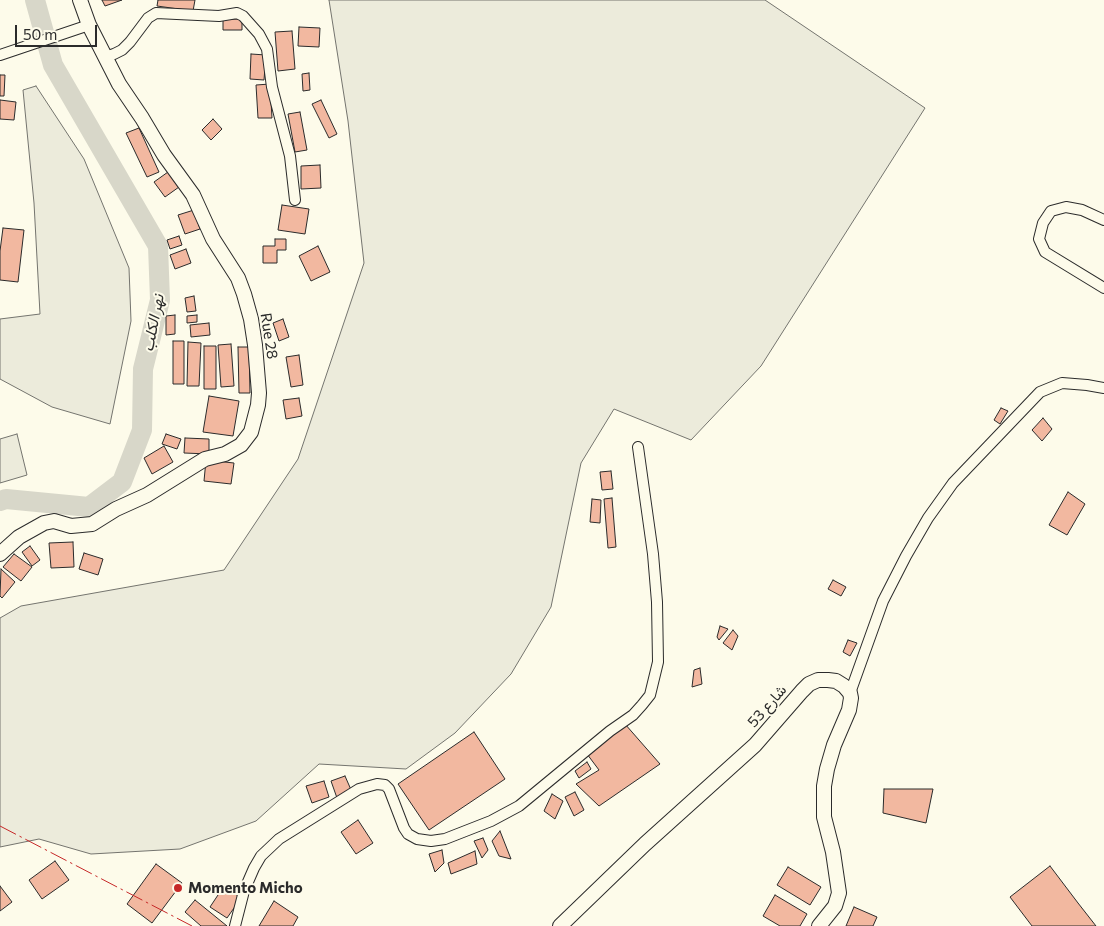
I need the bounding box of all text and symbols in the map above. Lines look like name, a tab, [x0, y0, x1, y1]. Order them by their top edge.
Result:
scale bar	[18, 15, 100, 47]
text: 50 m	[23, 25, 57, 43]
water label: نهر الكلب	[138, 293, 168, 353]
street label: Rue 28	[256, 312, 282, 360]
street label: شارع 53	[744, 681, 790, 731]
place label: Momento Micho	[188, 879, 303, 897]
marker: Momento Micho	[172, 882, 184, 894]

